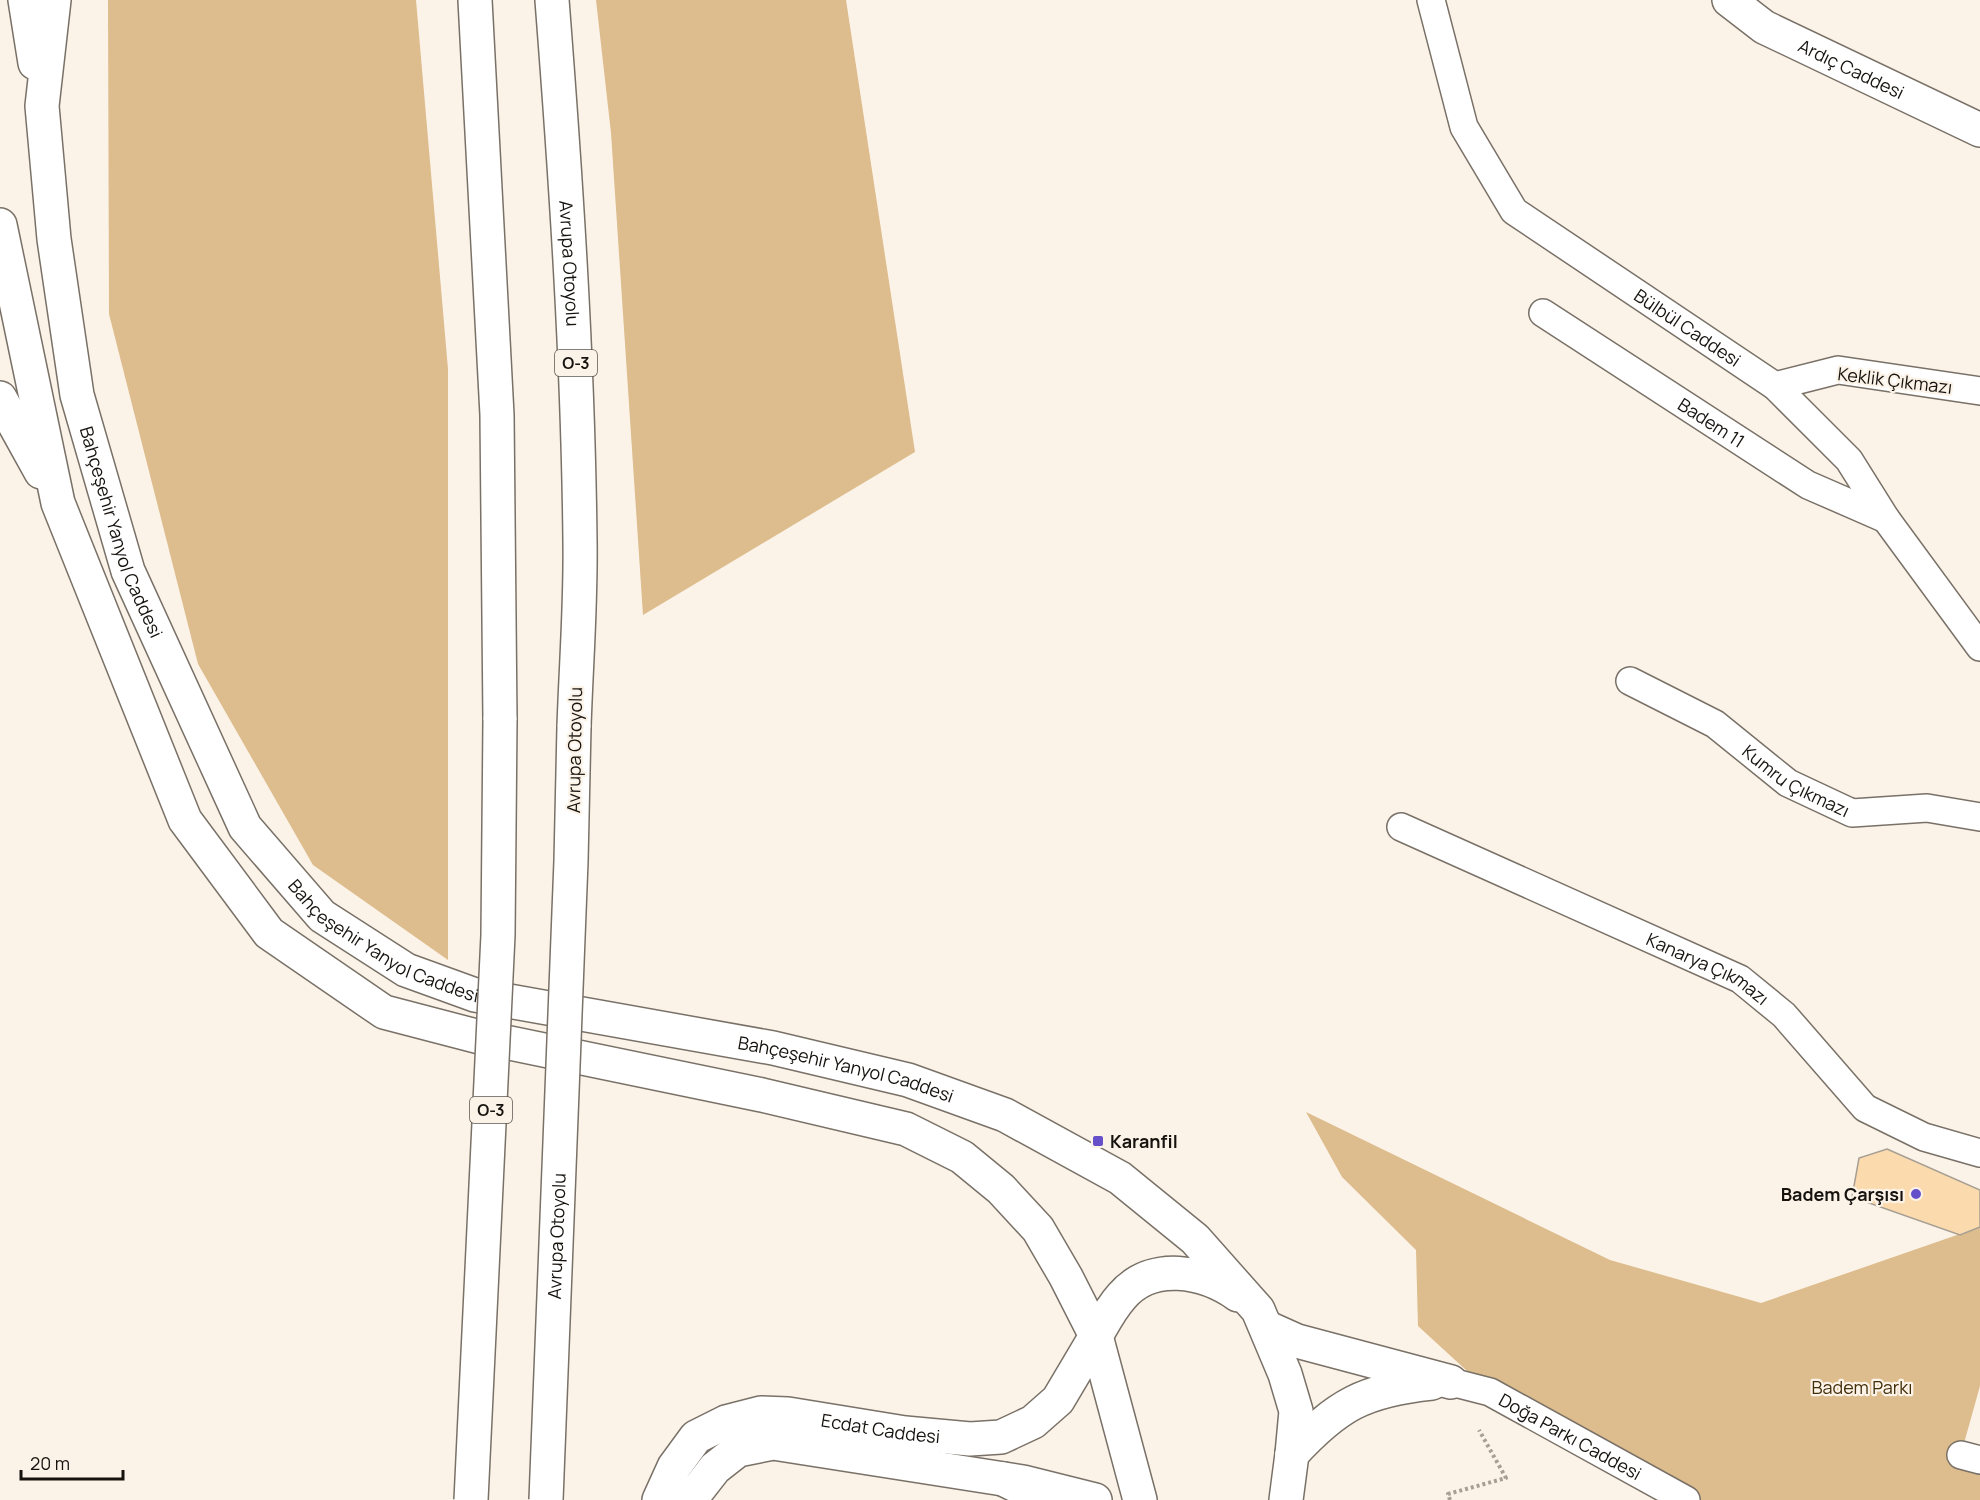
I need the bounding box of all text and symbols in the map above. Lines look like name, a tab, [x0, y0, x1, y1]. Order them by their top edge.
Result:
street label: Ardıç Caddesi	[1794, 33, 1908, 104]
street label: Avrupa Otoyolu	[554, 200, 585, 327]
street label: Bülbül Caddesi	[1630, 283, 1746, 372]
road number: O-3	[555, 350, 597, 376]
street label: Keklik Çıkmazı	[1836, 361, 1954, 399]
street label: Badem 11	[1674, 392, 1750, 453]
street label: Bahçeşehir Yanyol Caddesi	[75, 423, 169, 641]
street label: Avrupa Otoyolu	[561, 687, 587, 813]
street label: Kumru Çıkmazı	[1738, 739, 1854, 822]
street label: Bahçeşehir Yanyol Caddesi	[283, 874, 480, 1007]
street label: Kanarya Çıkmazı	[1643, 927, 1774, 1010]
street label: Bahçeşehir Yanyol Caddesi	[736, 1030, 957, 1108]
road number: O-3	[470, 1097, 512, 1123]
place label: Karanfil	[1110, 1129, 1178, 1153]
marker: Karanfil	[1091, 1134, 1105, 1148]
street label: Avrupa Otoyolu	[542, 1173, 571, 1300]
place label: Badem Çarşısı	[1781, 1182, 1904, 1206]
marker: Badem Çarşısı	[1909, 1187, 1923, 1201]
park label: Badem Parkı	[1812, 1375, 1912, 1399]
street label: Doğa Parkı Caddesi	[1495, 1387, 1646, 1485]
street label: Ecdat Caddesi	[820, 1408, 941, 1448]
scale bar	[21, 1443, 123, 1481]
text: 20 m	[30, 1451, 70, 1475]

